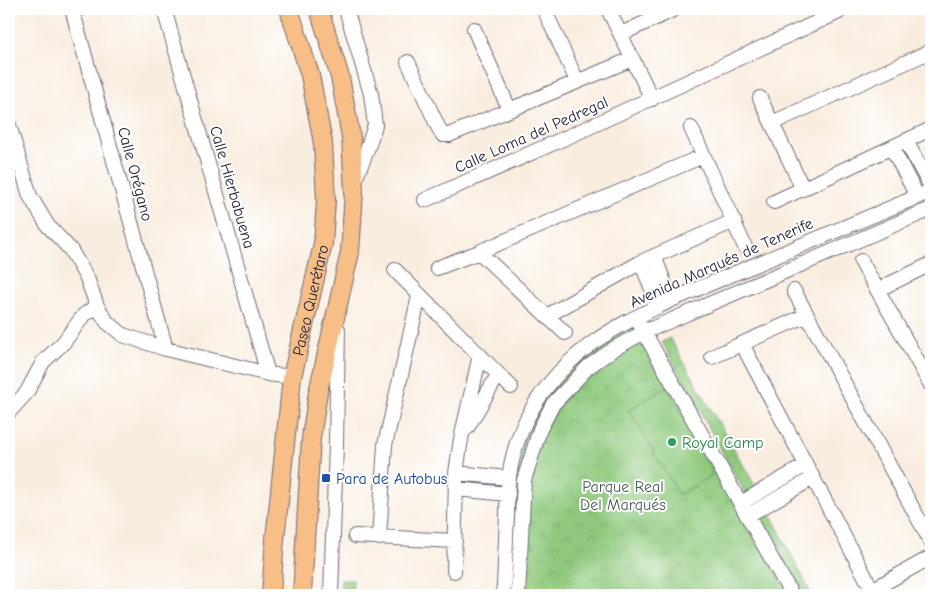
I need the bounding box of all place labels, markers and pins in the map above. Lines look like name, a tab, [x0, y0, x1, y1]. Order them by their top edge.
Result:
place label: Royal Camp	[682, 434, 764, 452]
marker: Royal Camp	[666, 436, 678, 448]
place label: Para de Autobus	[336, 470, 448, 488]
marker: Para de Autobus	[320, 472, 332, 484]

